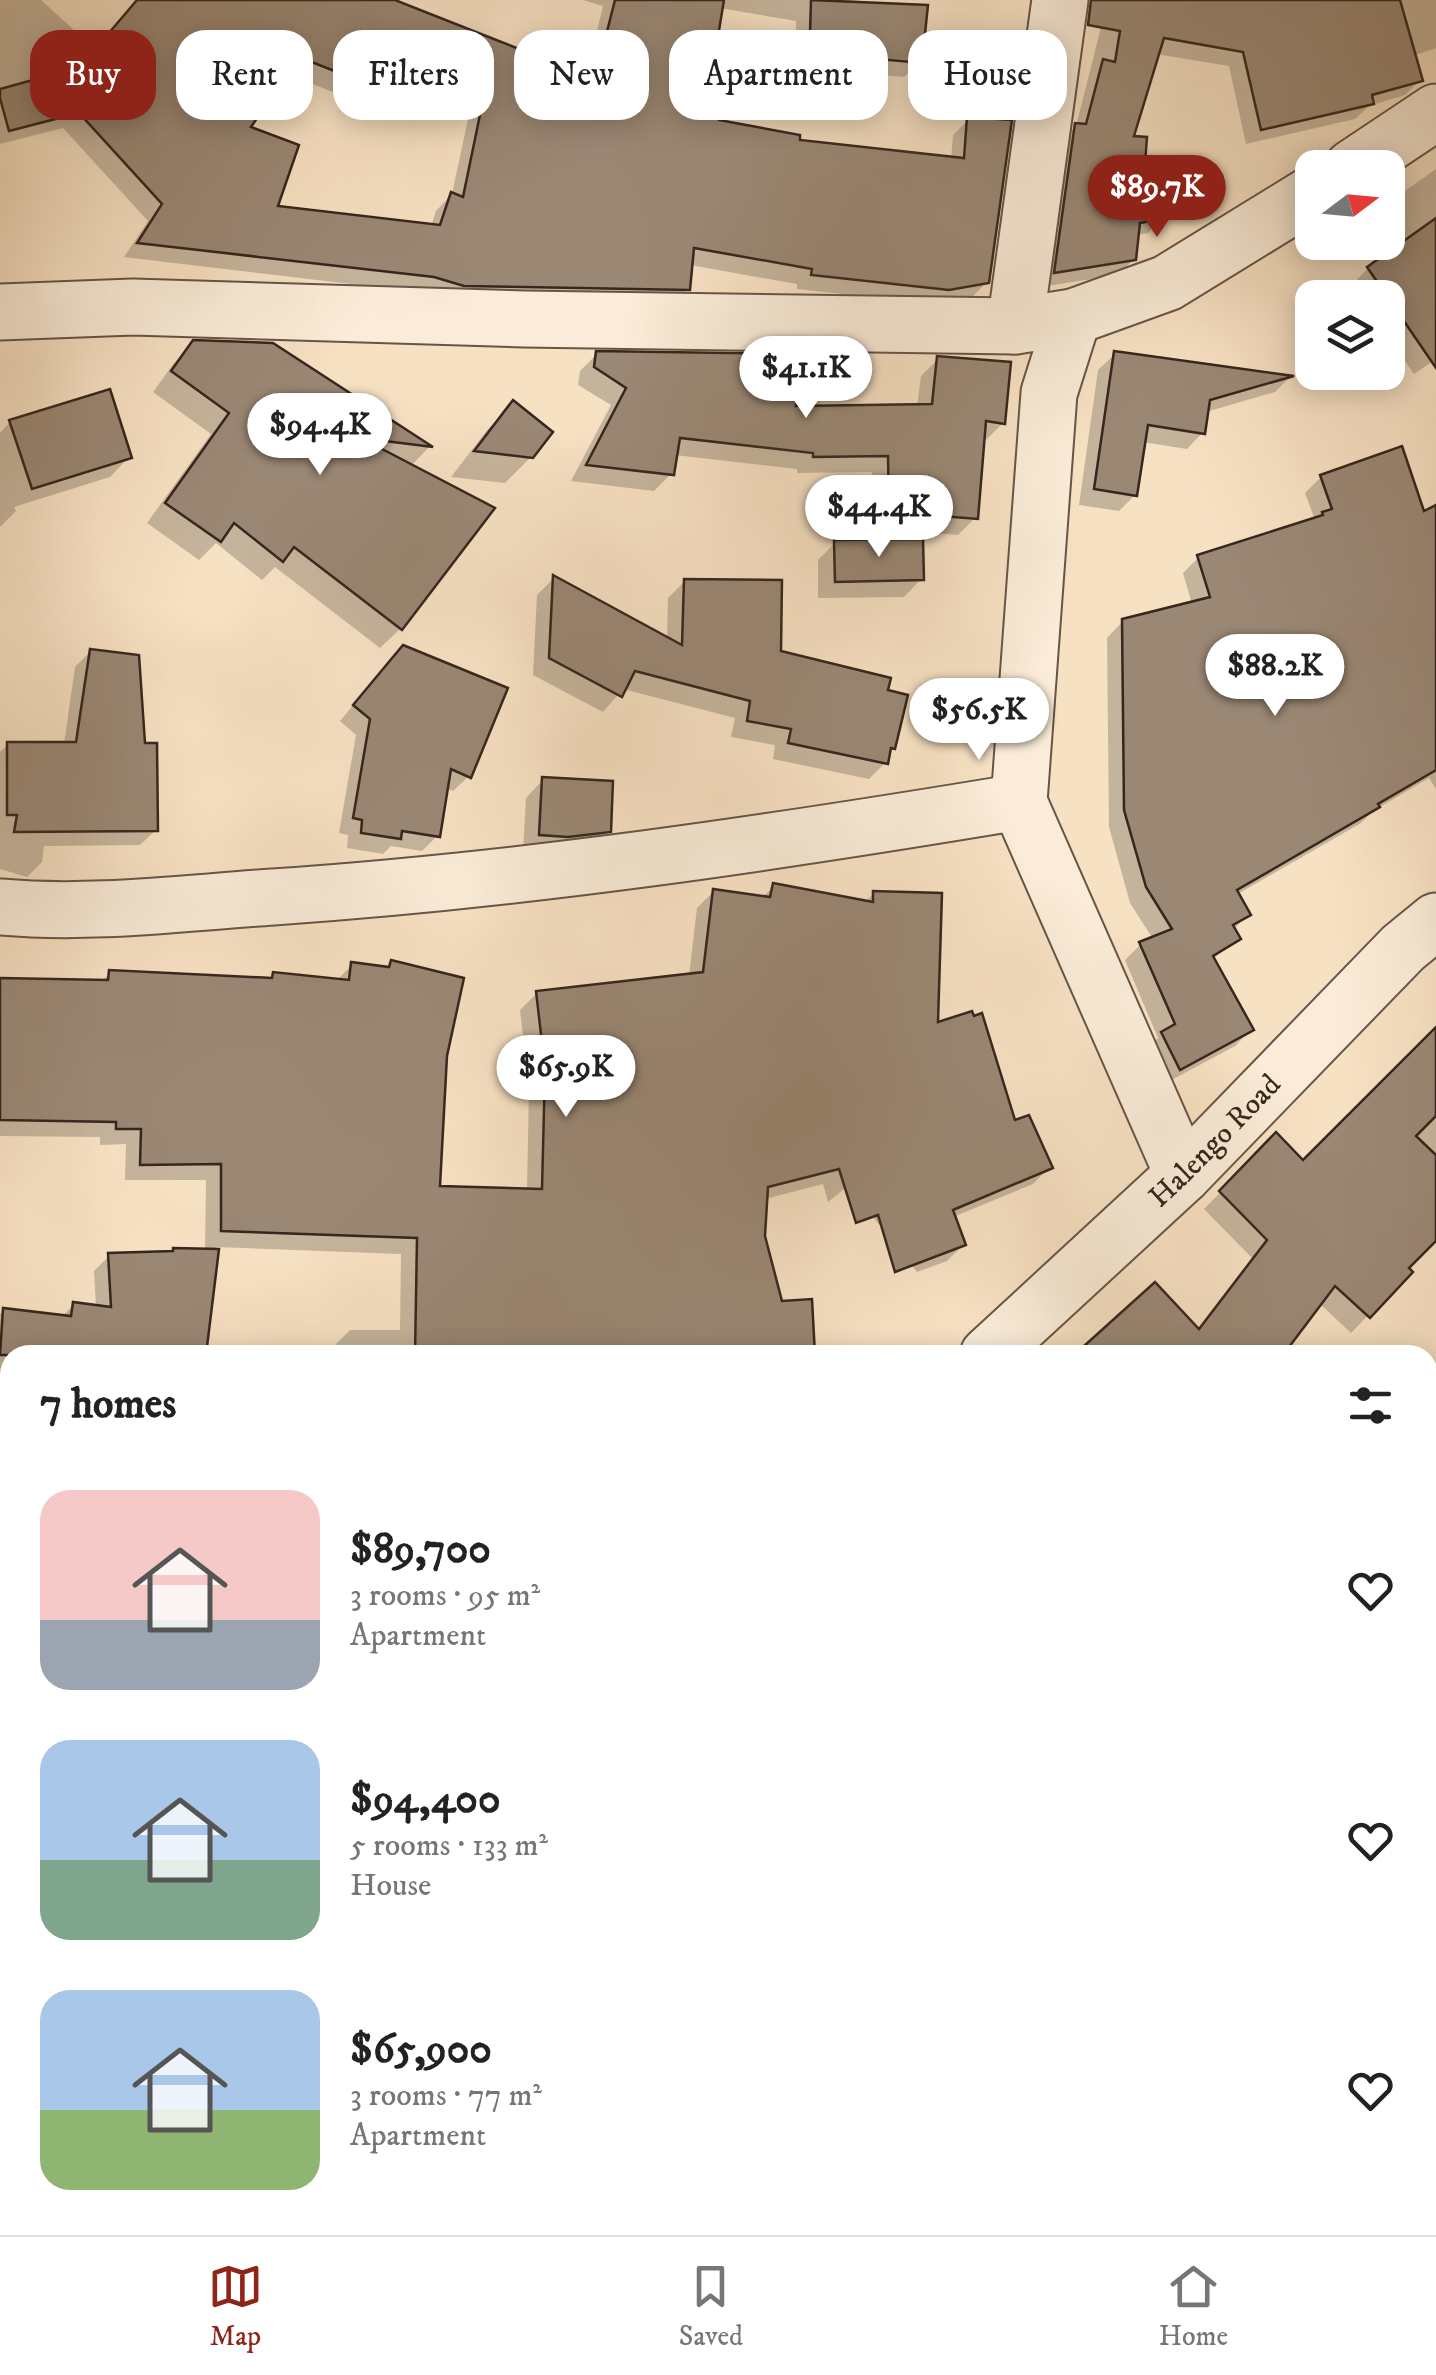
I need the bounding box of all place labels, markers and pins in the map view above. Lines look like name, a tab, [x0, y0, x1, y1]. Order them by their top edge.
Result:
pin: $89.7K	[1076, 155, 1238, 240]
pin: $41.1K	[725, 336, 887, 421]
pin: $94.4K	[239, 393, 401, 478]
pin: $44.4K	[798, 475, 960, 560]
pin: $88.2K	[1194, 634, 1356, 719]
pin: $56.5K	[898, 678, 1060, 763]
pin: $65.9K	[485, 1035, 647, 1120]

